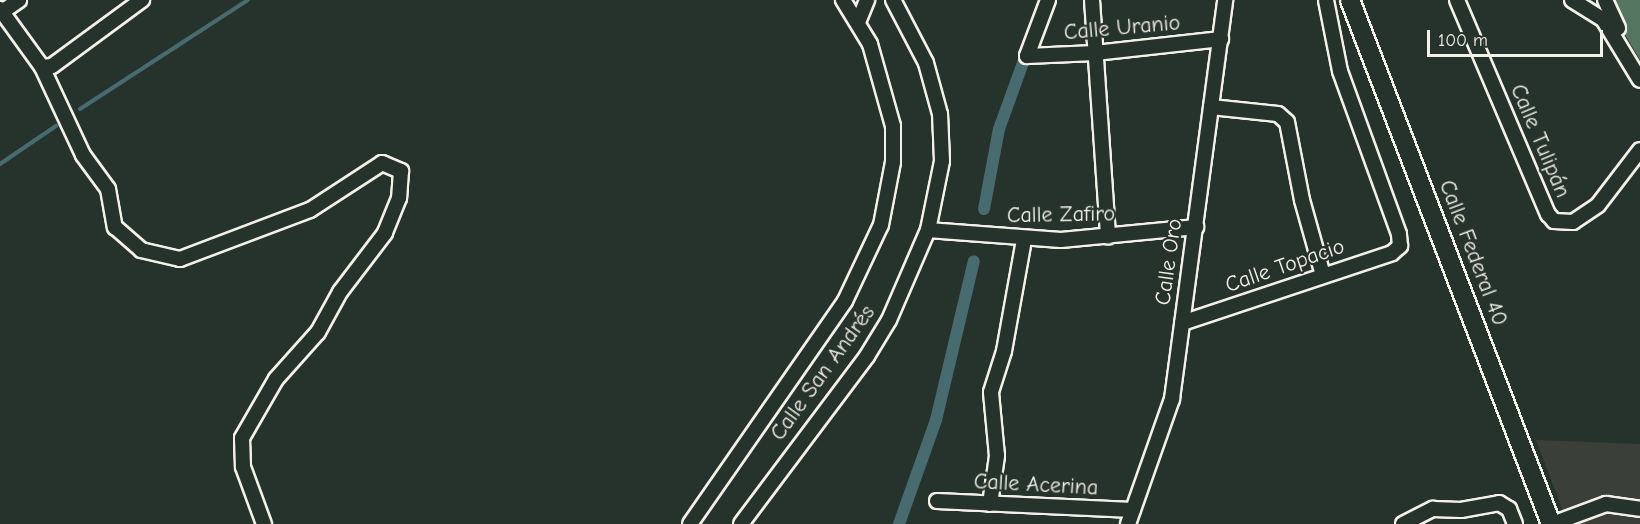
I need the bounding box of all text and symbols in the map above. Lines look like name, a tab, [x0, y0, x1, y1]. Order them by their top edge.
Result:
street label: Calle Uranio	[1063, 10, 1181, 46]
scale bar	[1430, 18, 1606, 56]
text: 100 m	[1438, 30, 1488, 51]
street label: Calle Tulipán	[1504, 80, 1576, 202]
street label: Calle Federal 40	[1433, 176, 1513, 330]
street label: Calle Zafiro	[1007, 201, 1115, 229]
street label: Calle Oro	[1150, 217, 1188, 307]
street label: Calle Topacio	[1222, 233, 1348, 299]
street label: Calle San Andrés	[765, 300, 881, 446]
street label: Calle Acerina	[973, 469, 1099, 501]

